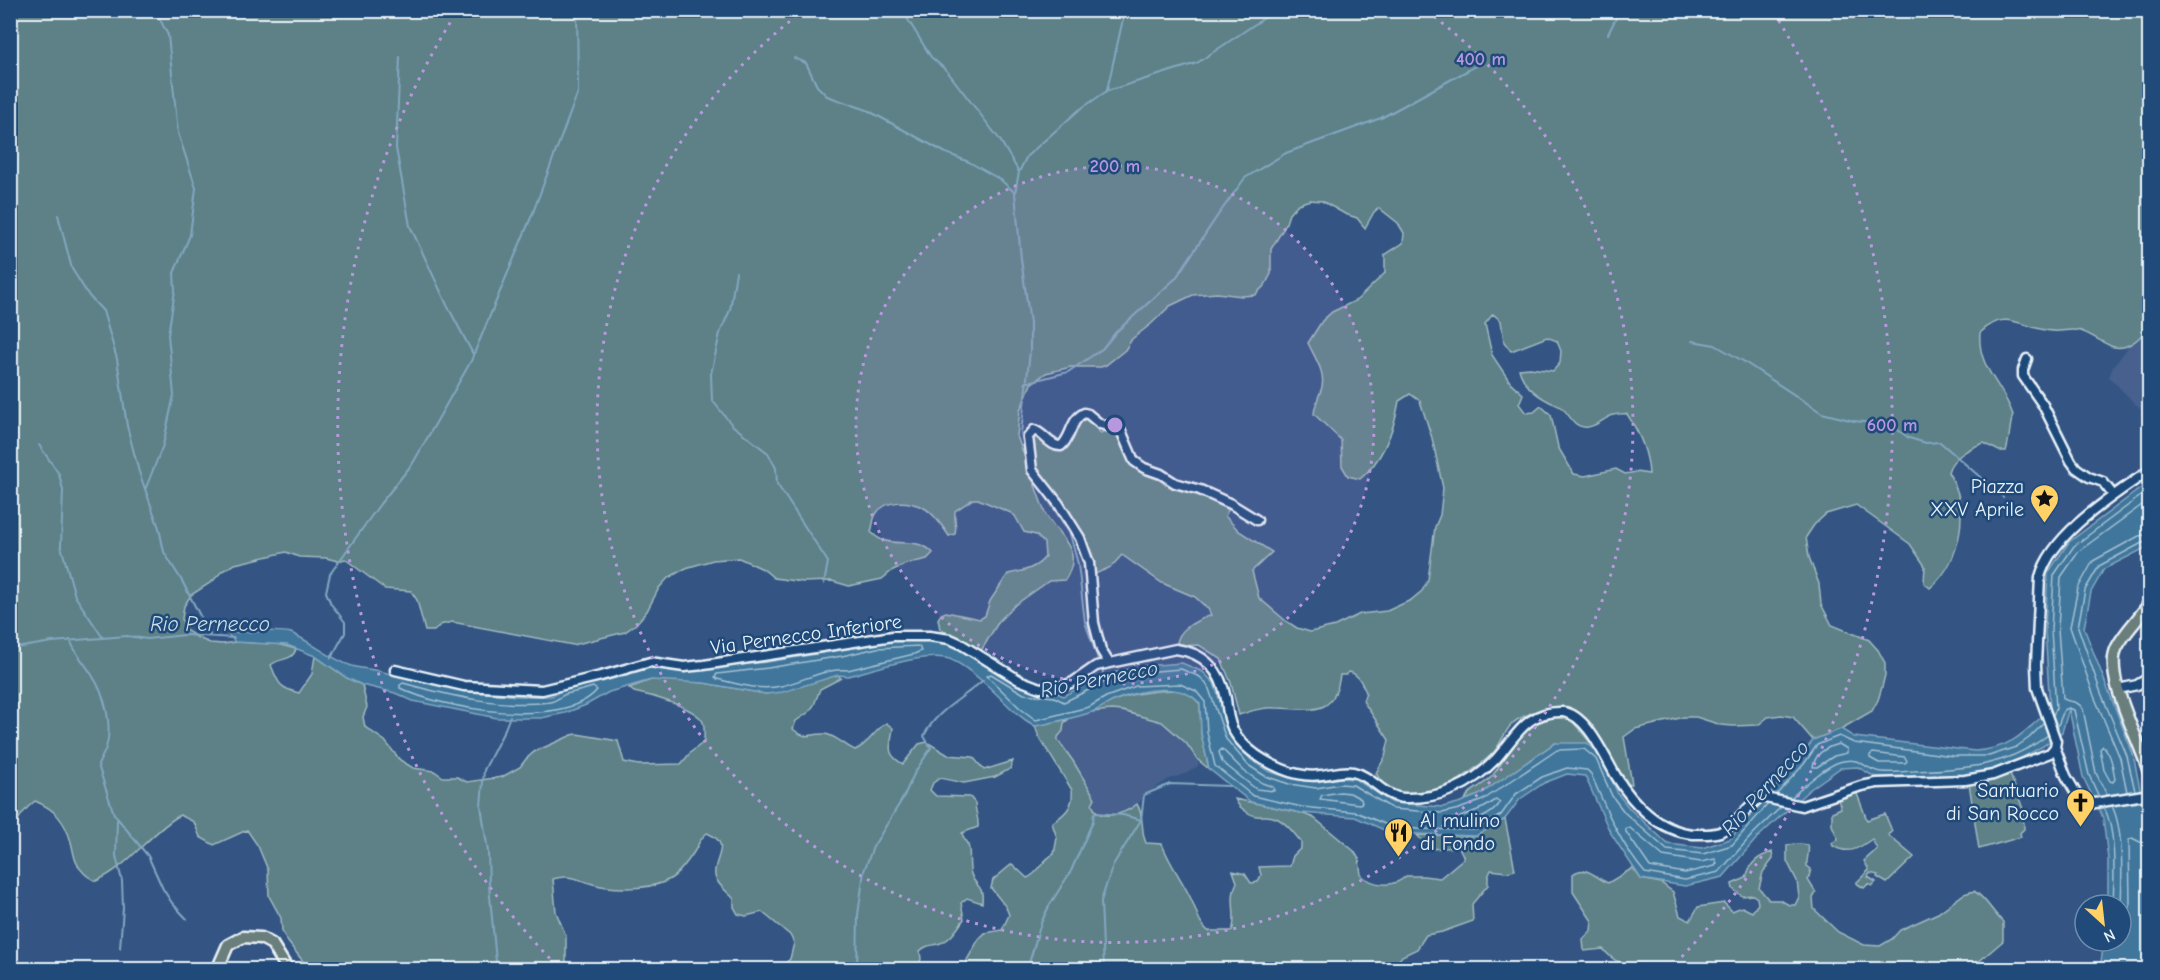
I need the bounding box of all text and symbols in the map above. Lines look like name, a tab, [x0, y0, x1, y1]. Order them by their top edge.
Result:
text: 400 m	[1456, 49, 1506, 70]
text: 200 m	[1090, 156, 1140, 177]
centre of rings	[1105, 415, 1125, 435]
text: 600 m	[1867, 415, 1917, 436]
place label: Piazza XXV Aprile	[1930, 475, 2024, 521]
place icon: Piazza XXV Aprile	[2029, 482, 2061, 524]
street label: Via Pernecco Inferiore	[709, 610, 903, 659]
water label: Rio Pernecco	[150, 612, 270, 636]
water label: Rio Pernecco	[1038, 656, 1160, 702]
water label: Rio Pernecco	[1716, 736, 1814, 840]
place label: Santuario di San Rocco	[1946, 779, 2059, 825]
church icon: Santuario di San Rocco	[2064, 786, 2096, 828]
place label: Al mulino di Fondo	[1420, 809, 1500, 855]
restaurant icon: Al mulino di Fondo	[1383, 816, 1415, 858]
north arrow	[2073, 893, 2133, 953]
text: N	[2101, 925, 2118, 946]

